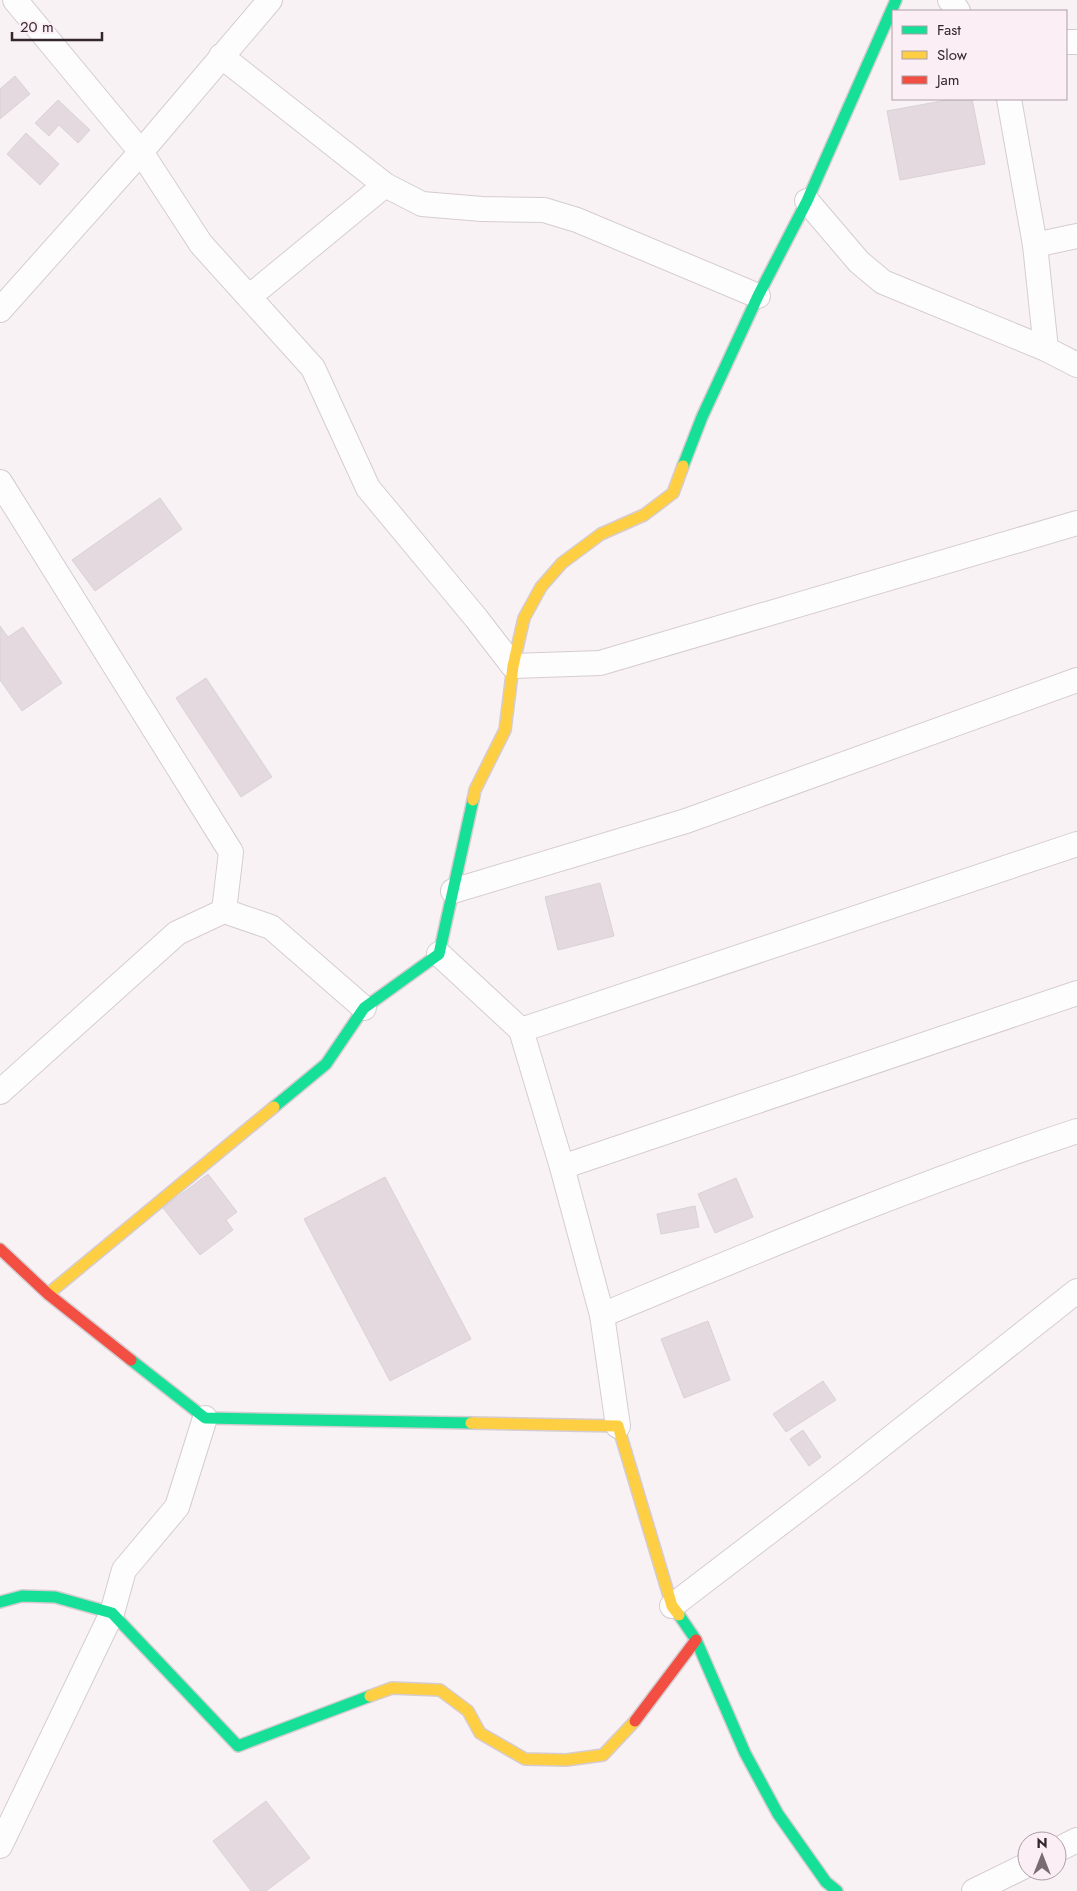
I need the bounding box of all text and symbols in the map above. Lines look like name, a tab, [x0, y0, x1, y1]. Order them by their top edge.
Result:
scale bar	[12, 10, 102, 42]
legend	[892, 10, 1067, 100]
text: 20 m	[20, 16, 54, 38]
text: Fast	[937, 19, 961, 41]
text: Slow	[937, 44, 968, 66]
text: Jam	[935, 69, 960, 91]
north arrow	[1017, 1831, 1067, 1881]
text: N	[1036, 1833, 1048, 1853]

